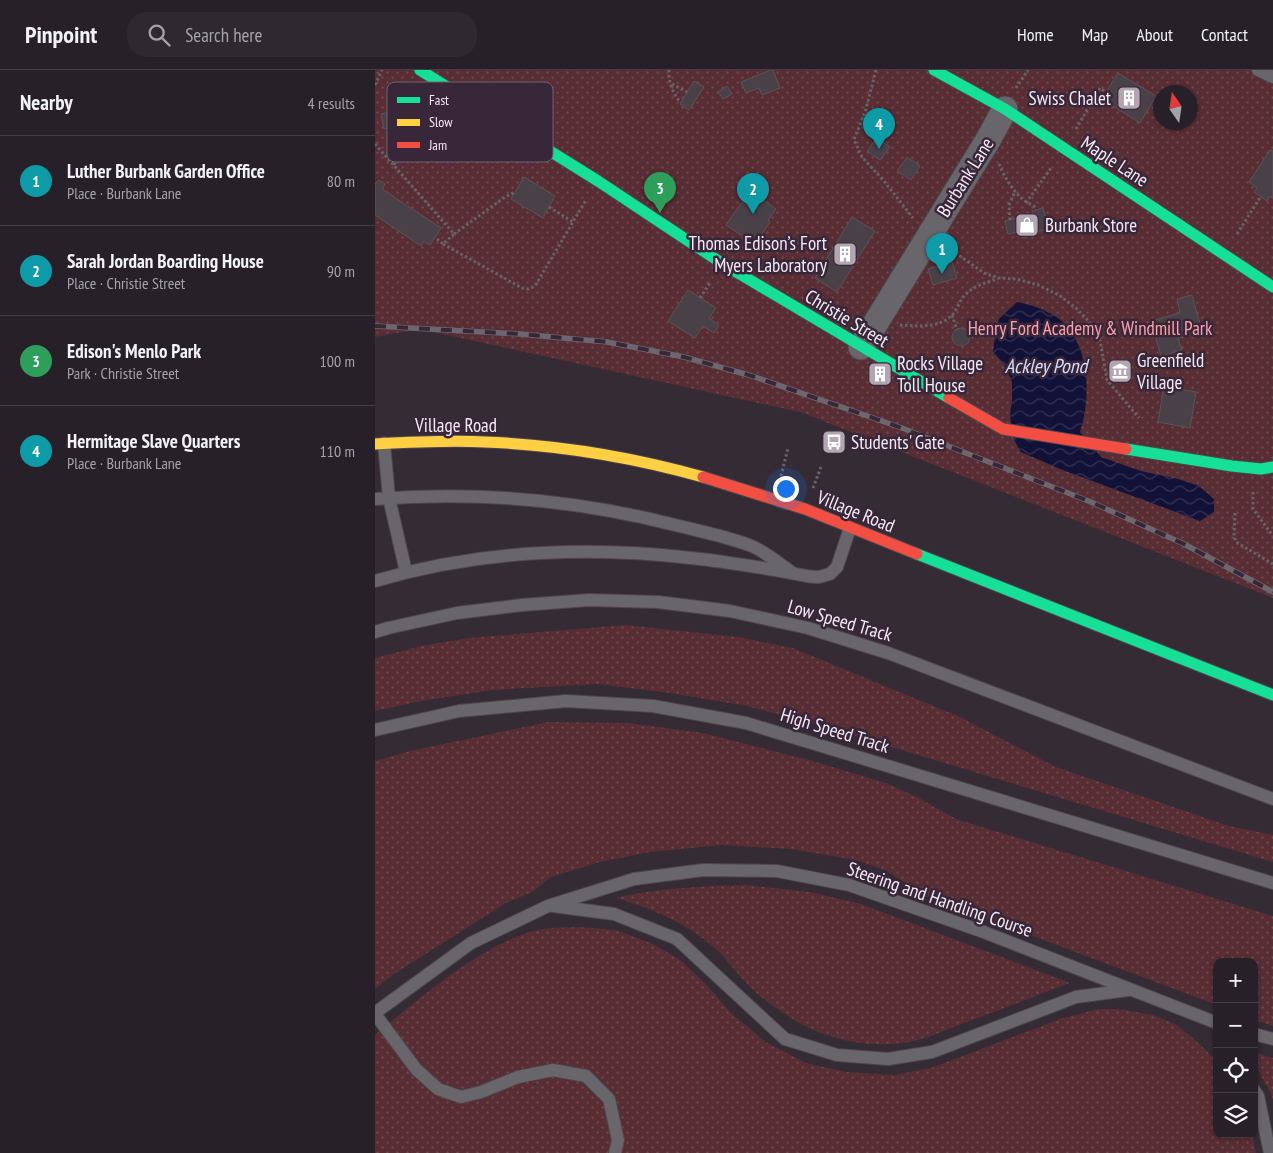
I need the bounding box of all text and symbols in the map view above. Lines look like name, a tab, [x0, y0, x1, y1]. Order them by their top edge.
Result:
search box	[127, 12, 477, 57]
text: Pinpoint	[25, 19, 97, 50]
icon: search	[145, 21, 173, 49]
text: Search here	[185, 23, 262, 47]
text: Home	[1017, 23, 1054, 46]
text: Map	[1082, 23, 1108, 46]
text: About	[1136, 23, 1173, 46]
text: Contact	[1201, 23, 1248, 46]
legend	[387, 82, 553, 162]
building icon: Swiss Chalet	[1116, 85, 1142, 111]
north arrow	[1153, 85, 1198, 130]
place label: Swiss Chalet	[1029, 86, 1112, 110]
text: Nearby	[20, 89, 73, 116]
text: Fast	[429, 91, 449, 109]
text: 4 results	[308, 93, 355, 113]
pin: 4	[863, 108, 895, 149]
text: Slow	[429, 113, 453, 131]
street label: Maple Lane	[1077, 130, 1153, 192]
street label: Burbank Lane	[931, 133, 999, 221]
text: Jam	[428, 136, 447, 154]
text: Luther Burbank Garden Office	[67, 159, 265, 183]
text: 1	[32, 171, 40, 191]
text: 80 m	[327, 171, 355, 191]
pin: 3	[644, 172, 676, 213]
pin: 2	[737, 173, 769, 214]
text: Place · Burbank Lane	[67, 183, 181, 203]
shop icon: Burbank Store	[1014, 212, 1040, 238]
place label: Burbank Store	[1045, 213, 1137, 237]
place label: Thomas Edison’s Fort Myers Laboratory	[689, 231, 828, 277]
pin: 1	[926, 233, 958, 274]
building icon: Thomas Edison’s Fort Myers Laboratory	[832, 241, 858, 267]
text: Sarah Jordan Boarding House	[67, 249, 264, 273]
text: 2	[32, 261, 40, 281]
text: 90 m	[327, 261, 355, 281]
text: Place · Christie Street	[67, 273, 185, 293]
street label: Christie Street	[801, 284, 894, 353]
park label: Henry Ford Academy & Windmill Park	[968, 316, 1213, 340]
text: Edison's Menlo Park	[67, 339, 201, 363]
place label: Greenfield Village	[1136, 348, 1204, 394]
text: 3	[32, 351, 40, 371]
text: 100 m	[320, 351, 355, 371]
place label: Rocks Village Toll House	[897, 351, 983, 397]
water label: Ackley Pond	[1005, 353, 1090, 379]
museum icon: Greenfield Village	[1107, 358, 1133, 384]
building icon: Rocks Village Toll House	[867, 361, 893, 387]
text: Park · Christie Street	[67, 363, 179, 383]
street label: Village Road	[414, 413, 497, 437]
text: Hermitage Slave Quarters	[67, 429, 240, 453]
bus stop icon: Students' Gate	[821, 429, 847, 455]
place label: Students' Gate	[851, 430, 945, 454]
text: 4	[32, 441, 40, 461]
text: 110 m	[320, 441, 355, 461]
text: Place · Burbank Lane	[67, 453, 181, 473]
your location	[773, 476, 799, 502]
street label: Village Road	[813, 484, 898, 537]
street label: Low Speed Track	[785, 594, 896, 647]
street label: High Speed Track	[778, 702, 893, 758]
street label: Steering and Handling Course	[844, 856, 1036, 942]
map controls	[1213, 958, 1258, 1138]
button: +	[1213, 958, 1258, 1003]
button: −	[1213, 1003, 1258, 1048]
button: locate	[1213, 1048, 1258, 1093]
button: layers	[1213, 1093, 1258, 1138]

